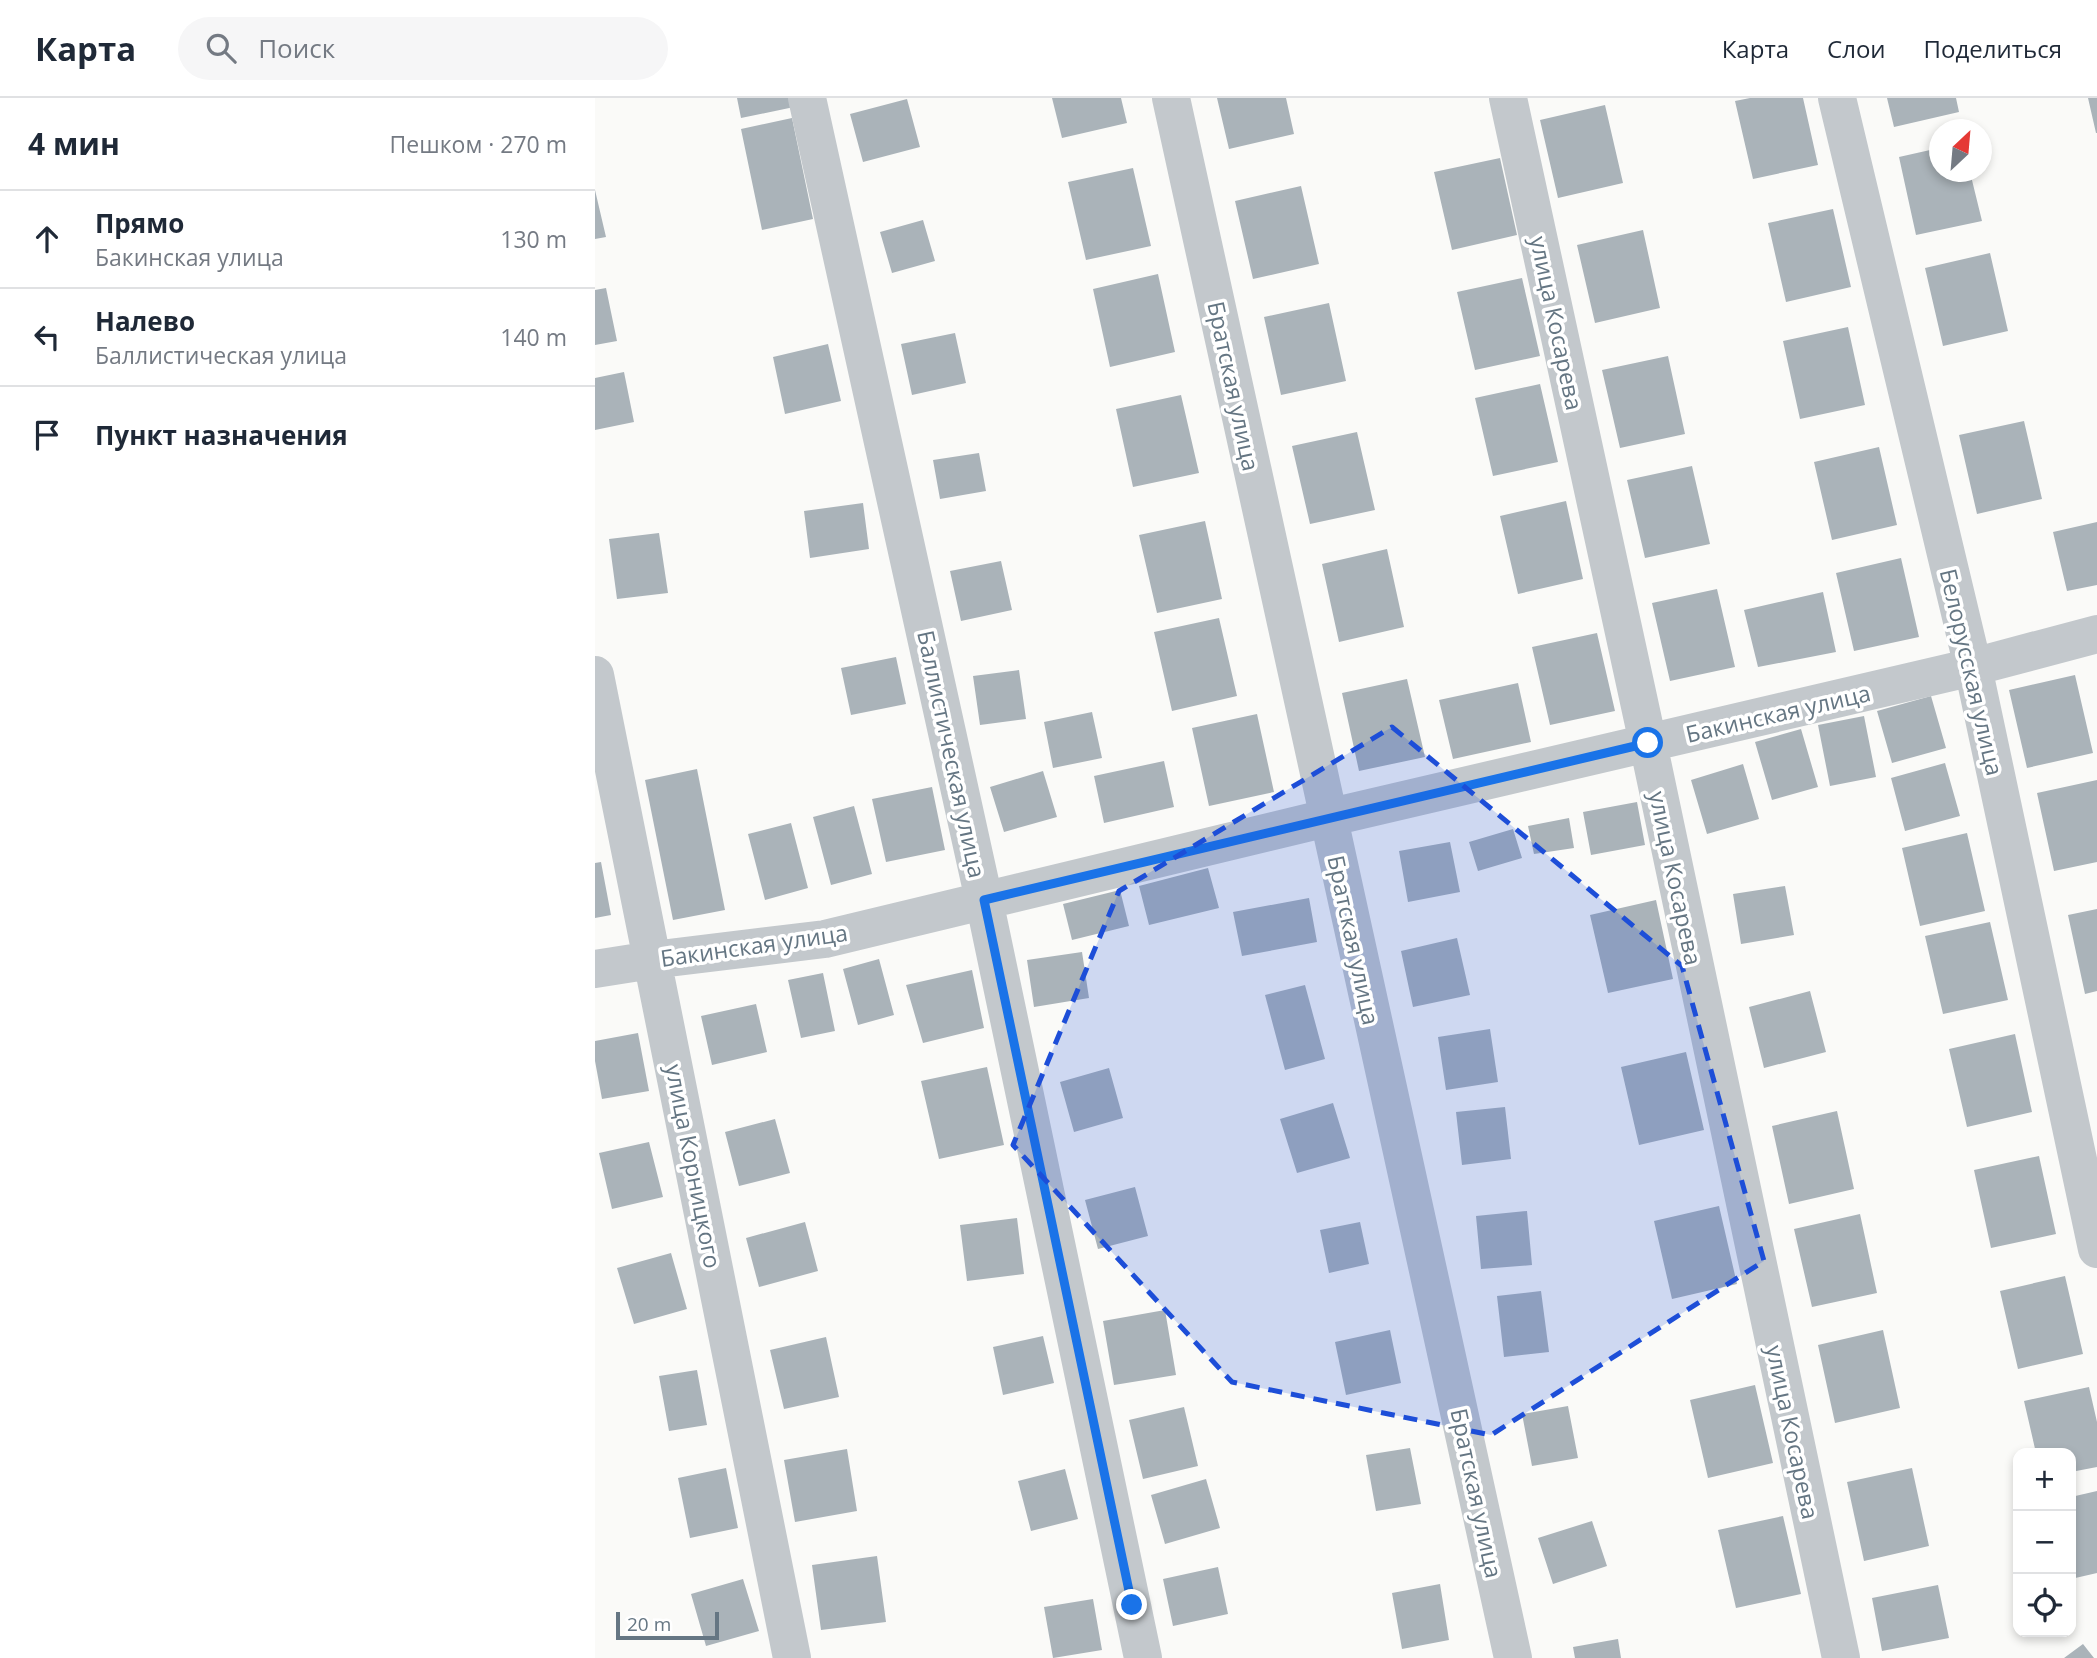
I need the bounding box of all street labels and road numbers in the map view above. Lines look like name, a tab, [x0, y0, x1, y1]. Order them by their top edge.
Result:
street label: улица Косарева	[1523, 233, 1591, 413]
street label: Братская улица	[1200, 298, 1268, 474]
street label: Белорусская улица	[1933, 565, 2011, 779]
street label: Баллистическая улица	[910, 627, 994, 881]
street label: Бакинская улица	[1682, 676, 1874, 750]
street label: улица Косарева	[1642, 788, 1710, 968]
street label: Братская улица	[1320, 852, 1388, 1028]
street label: Бакинская улица	[658, 916, 850, 974]
street label: улица Корницкого	[659, 1061, 729, 1271]
street label: улица Косарева	[1759, 1342, 1827, 1522]
street label: Братская улица	[1443, 1405, 1511, 1581]

